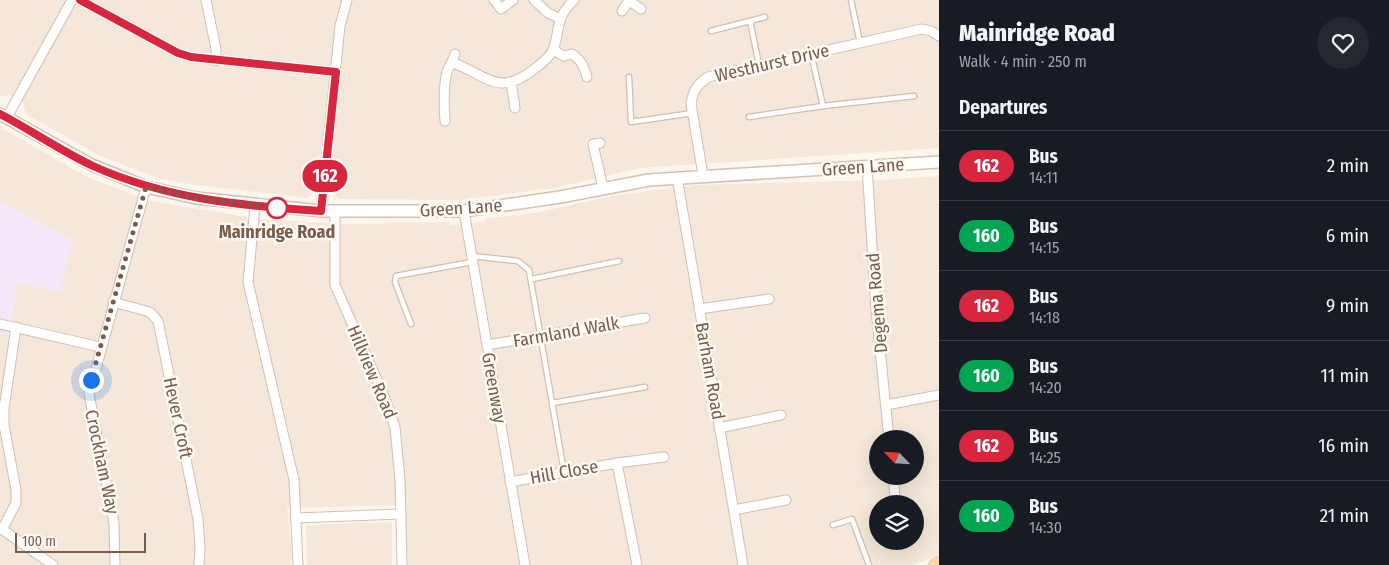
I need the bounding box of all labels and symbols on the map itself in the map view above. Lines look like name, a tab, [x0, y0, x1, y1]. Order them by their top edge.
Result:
street label: Westhurst Drive	[713, 39, 831, 87]
street label: Green Lane	[821, 153, 905, 181]
line badge: 162	[296, 160, 354, 192]
street label: Green Lane	[419, 194, 503, 222]
marker: Mainridge Road	[266, 197, 288, 219]
place label: Mainridge Road	[219, 221, 335, 243]
street label: Degema Road	[862, 252, 892, 354]
street label: Farmland Walk	[511, 312, 621, 352]
street label: Barham Road	[691, 321, 729, 421]
street label: Hillview Road	[342, 322, 402, 422]
street label: Greenway	[477, 351, 511, 425]
your location	[79, 368, 104, 393]
street label: Hever Croft	[159, 375, 197, 461]
street label: Crockham Way	[80, 408, 124, 516]
north arrow	[869, 430, 924, 485]
street label: Hill Close	[528, 455, 600, 489]
scale bar	[15, 530, 146, 553]

